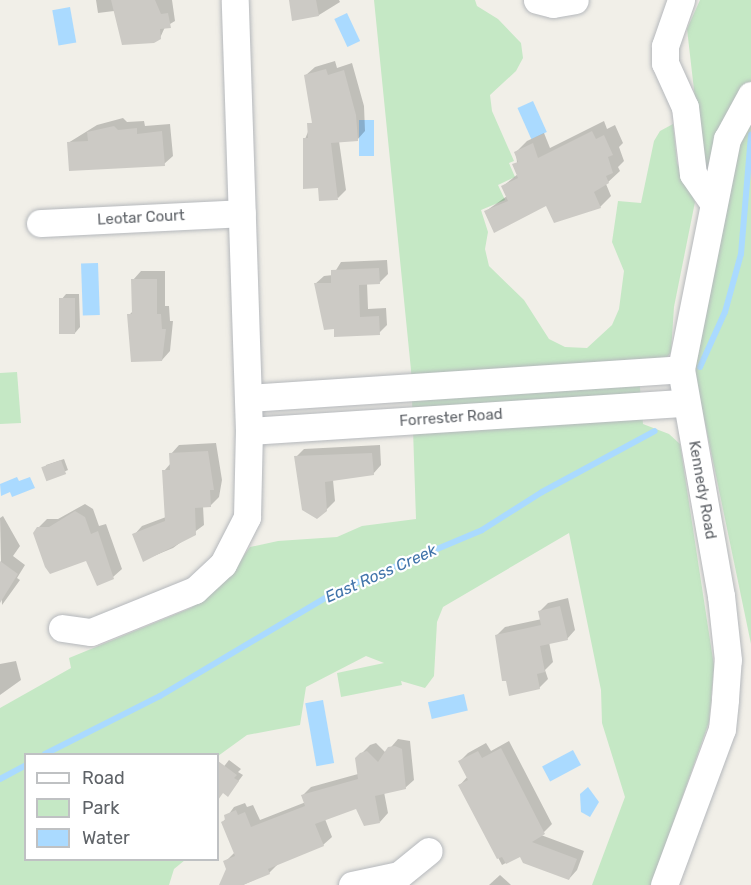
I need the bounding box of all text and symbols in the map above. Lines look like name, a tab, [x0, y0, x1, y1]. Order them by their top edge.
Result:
street label: Leotar Court	[97, 207, 185, 229]
street label: Forrester Road	[399, 405, 503, 431]
street label: Kennedy Road	[684, 439, 720, 541]
water label: East Ross Creek	[322, 541, 440, 607]
legend	[24, 753, 219, 861]
text: Road	[82, 767, 125, 789]
text: Park	[82, 797, 119, 819]
text: Water	[82, 827, 130, 849]

